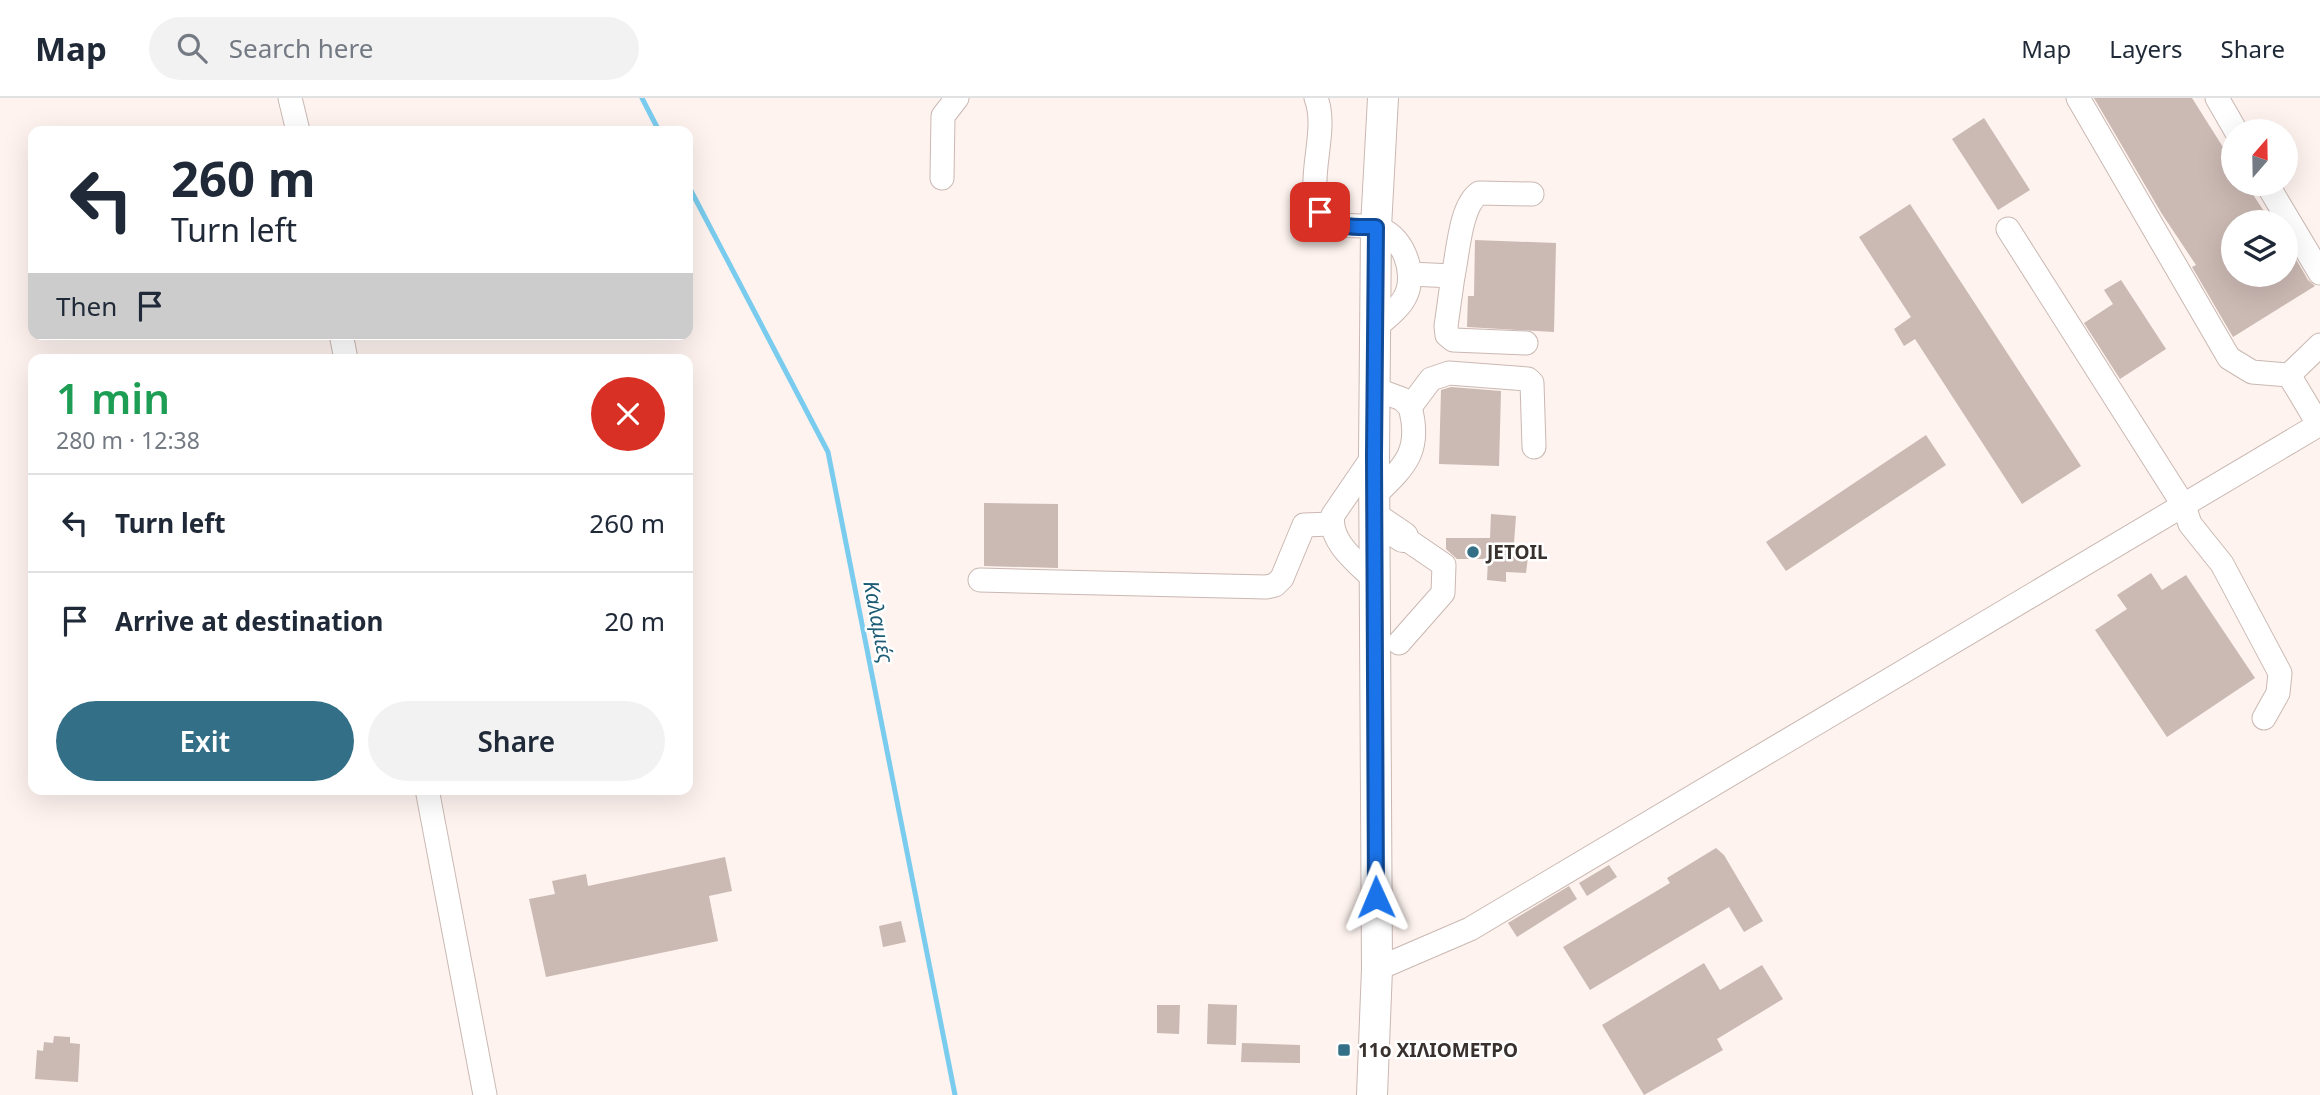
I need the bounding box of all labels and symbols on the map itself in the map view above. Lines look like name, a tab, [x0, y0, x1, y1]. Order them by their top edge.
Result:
north arrow	[2221, 119, 2298, 196]
pin	[1290, 182, 1350, 242]
place label: JETOIL	[1485, 539, 1548, 565]
marker: JETOIL	[1465, 544, 1481, 560]
water label: Καλαμιές	[857, 578, 901, 666]
position arrow	[1339, 860, 1413, 934]
place label: 11ο ΧΙΛΙΟΜΕΤΡΟ	[1358, 1037, 1518, 1063]
marker: 11ο ΧΙΛΙΟΜΕΤΡΟ	[1336, 1042, 1352, 1058]

